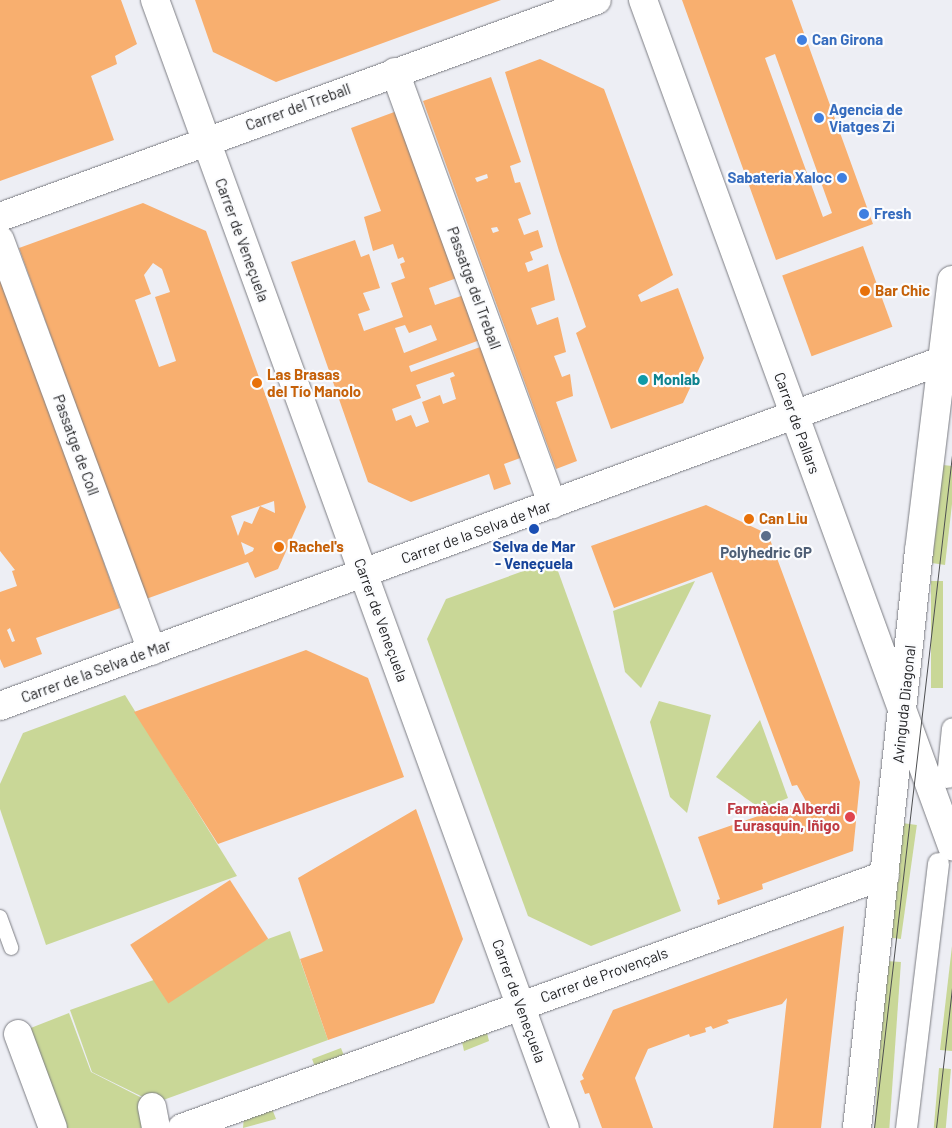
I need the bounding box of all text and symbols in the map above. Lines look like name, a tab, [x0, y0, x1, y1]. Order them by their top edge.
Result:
place label: Can Girona	[812, 31, 883, 49]
marker: Can Girona	[796, 34, 808, 46]
street label: Carrer del Treball	[243, 80, 353, 134]
place label: Agencia de Viatges Zi	[829, 100, 903, 135]
marker: Agencia de Viatges Zi	[813, 112, 825, 124]
place label: Sabateria Xaloc	[728, 169, 832, 187]
marker: Sabateria Xaloc	[836, 172, 848, 184]
street label: Carrer de Veneçuela	[211, 176, 273, 304]
place label: Fresh	[874, 205, 911, 223]
marker: Fresh	[858, 208, 870, 220]
street label: Passatge del Treball	[443, 224, 505, 352]
place label: Bar Chic	[875, 282, 930, 300]
marker: Bar Chic	[859, 285, 871, 297]
place label: Las Brasas del Tío Manolo	[267, 365, 361, 400]
street label: Carrer de Pallars	[770, 370, 824, 476]
place label: Monlab	[653, 371, 700, 389]
marker: Monlab	[637, 374, 649, 386]
marker: Las Brasas del Tío Manolo	[251, 377, 263, 389]
street label: Passatge de Coll	[49, 392, 103, 498]
street label: Carrer de la Selva de Mar	[399, 497, 553, 567]
place label: Can Liu	[759, 510, 808, 528]
marker: Can Liu	[743, 513, 755, 525]
marker: Selva de Mar - Veneçuela	[528, 523, 540, 535]
marker: Polyhedric GP	[760, 530, 772, 542]
place label: Selva de Mar - Veneçuela	[492, 537, 576, 572]
place label: Rachel's	[289, 538, 344, 556]
marker: Rachel's	[273, 541, 285, 553]
place label: Polyhedric GP	[720, 544, 812, 562]
street label: Carrer de Veneçuela	[350, 556, 412, 684]
street label: Carrer de la Selva de Mar	[19, 636, 173, 706]
street label: Avinguda Diagonal	[889, 644, 919, 764]
place label: Farmàcia Alberdi Eurasquin, Iñigo	[727, 799, 840, 834]
marker: Farmàcia Alberdi Eurasquin, Iñigo	[844, 811, 856, 823]
street label: Carrer de Veneçuela	[488, 937, 550, 1065]
street label: Carrer de Provençals	[538, 944, 670, 1006]

